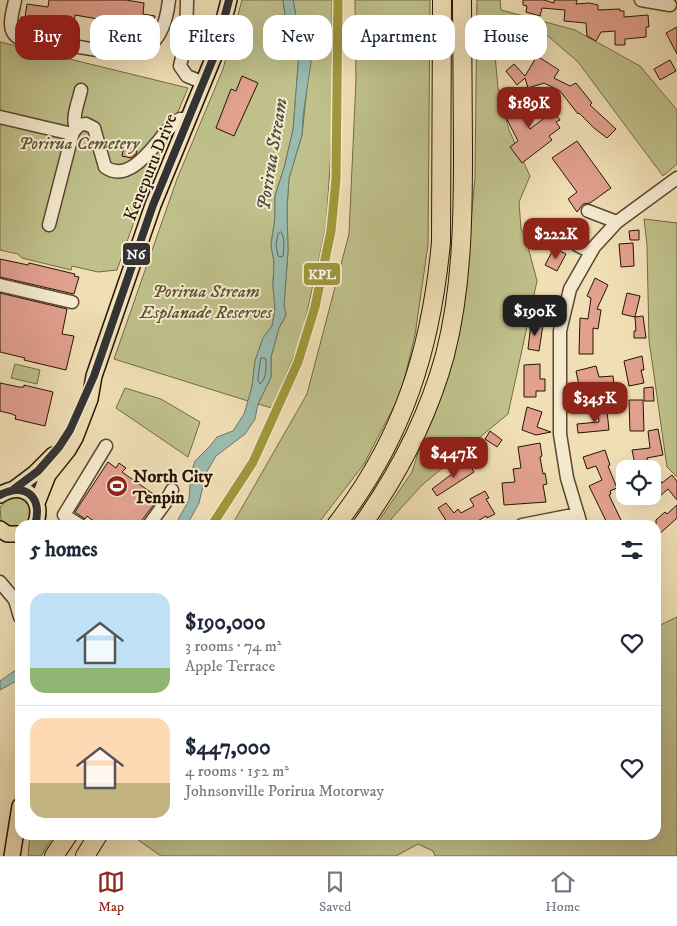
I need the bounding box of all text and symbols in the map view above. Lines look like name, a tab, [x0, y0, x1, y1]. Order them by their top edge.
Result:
chip: Buy	[15, 15, 80, 60]
chip: Rent	[90, 15, 160, 60]
chip: Filters	[170, 15, 253, 60]
chip: New	[263, 15, 332, 60]
chip: Apartment	[342, 15, 455, 60]
chip: House	[465, 15, 547, 60]
pin: $189K	[494, 86, 564, 129]
text: $189K	[508, 93, 550, 113]
water label: Porirua Stream	[252, 96, 293, 212]
street label: Kenepuru Drive	[119, 111, 182, 224]
park label: Porirua Cemetery	[19, 133, 140, 155]
pin: $222K	[521, 218, 591, 260]
text: $222K	[534, 224, 578, 244]
line badge: N6	[122, 242, 151, 266]
text: N6	[127, 246, 146, 264]
line badge: KPL	[303, 262, 341, 286]
text: KPL	[308, 266, 337, 284]
park label: Porirua Stream Esplanade Reserves	[139, 281, 272, 324]
pin: $190K	[500, 294, 570, 337]
text: $190K	[514, 301, 556, 321]
pin: $345K	[560, 382, 630, 424]
text: $345K	[574, 388, 617, 408]
pin: $447K	[419, 436, 489, 479]
text: $447K	[431, 443, 477, 463]
map controls	[616, 460, 661, 505]
button: locate	[616, 460, 661, 505]
place label: North City Tenpin	[132, 466, 213, 509]
sports icon: North City Tenpin	[105, 474, 129, 498]
icon: filters	[618, 536, 646, 564]
text: 5 homes	[30, 537, 98, 563]
text: $190,000	[185, 610, 265, 636]
icon: home	[70, 613, 130, 673]
icon: heart	[618, 629, 646, 657]
text: 3 rooms · 74 m²	[185, 636, 282, 656]
text: Apple Terrace	[185, 656, 275, 676]
text: $447,000	[185, 735, 270, 761]
icon: home	[70, 738, 130, 798]
icon: heart	[618, 754, 646, 782]
text: 4 rooms · 152 m²	[185, 761, 289, 781]
text: Johnsonville Porirua Motorway	[185, 781, 384, 801]
tab: Map	[97, 868, 125, 916]
tab: Saved	[319, 868, 351, 916]
tab: Home	[545, 868, 580, 916]

